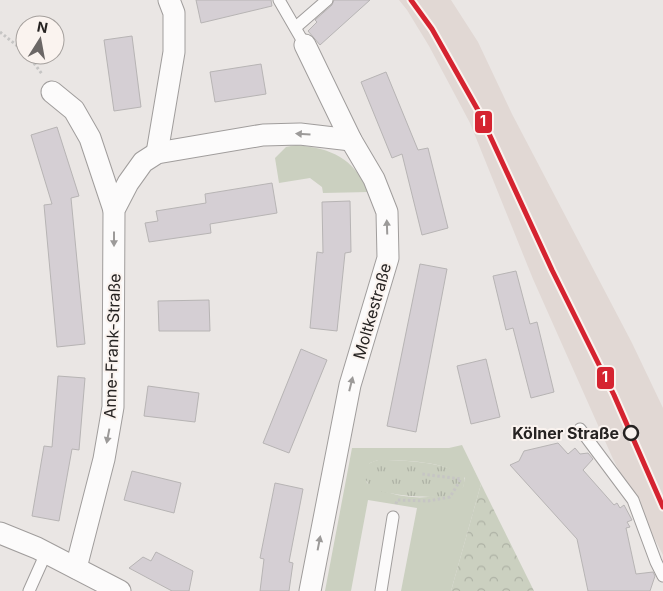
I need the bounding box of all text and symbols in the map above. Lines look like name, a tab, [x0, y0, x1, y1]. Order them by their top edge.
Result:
north arrow	[15, 15, 65, 65]
text: N	[36, 17, 49, 36]
line badge: 1	[474, 110, 493, 134]
text: 1	[480, 112, 486, 129]
one-way arrow	[294, 130, 310, 138]
one-way arrow	[383, 218, 391, 234]
one-way arrow	[110, 231, 118, 247]
street label: Moltkestraße	[349, 261, 395, 361]
street label: Anne-Frank-Straße	[99, 273, 125, 419]
line badge: 1	[596, 366, 615, 390]
text: 1	[602, 368, 608, 385]
one-way arrow	[347, 376, 355, 391]
place label: Kölner Straße	[512, 423, 619, 443]
marker: Kölner Straße	[623, 425, 639, 441]
one-way arrow	[103, 428, 111, 444]
one-way arrow	[316, 535, 324, 551]

